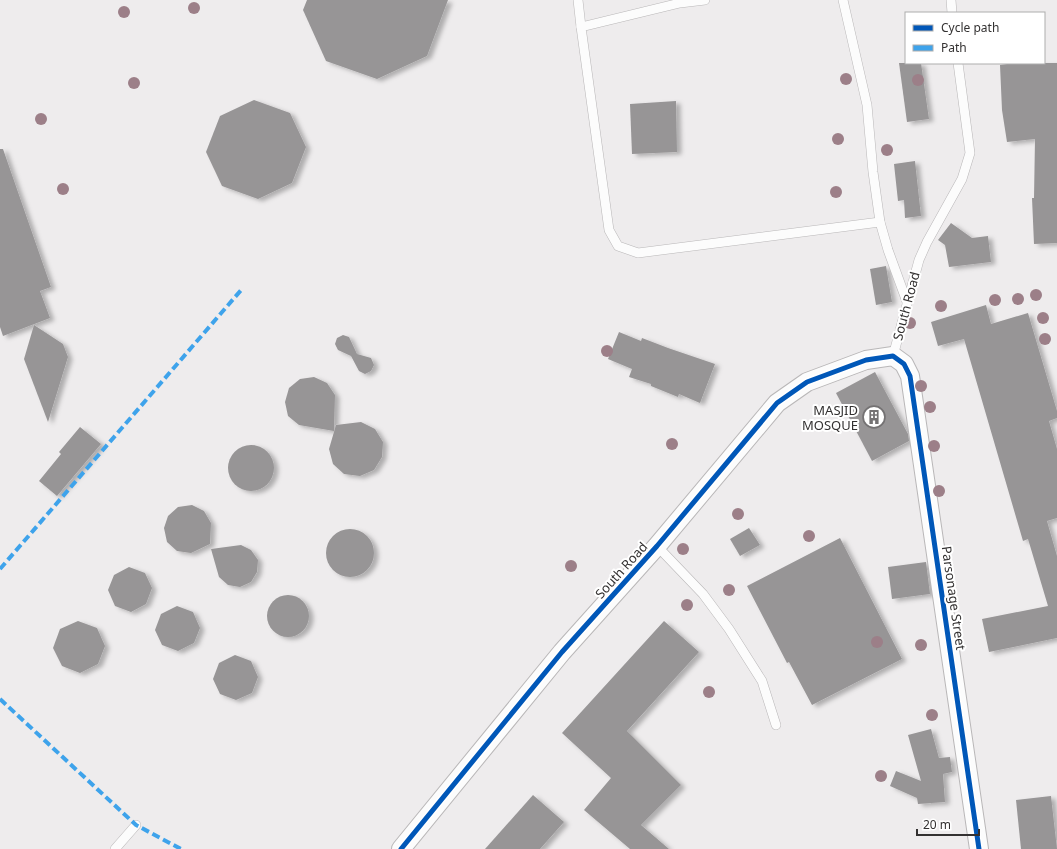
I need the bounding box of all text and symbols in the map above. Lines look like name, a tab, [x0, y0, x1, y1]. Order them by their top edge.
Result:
legend	[905, 12, 1045, 64]
text: Cycle path	[941, 19, 999, 36]
text: Path	[941, 39, 967, 56]
street label: South Road	[888, 270, 924, 342]
place label: MASJID MOSQUE	[802, 401, 858, 434]
building icon: MASJID MOSQUE	[861, 404, 887, 430]
street label: South Road	[591, 538, 651, 602]
street label: Parsonage Street	[938, 545, 970, 652]
scale bar	[917, 811, 979, 837]
text: 20 m	[923, 816, 951, 833]

